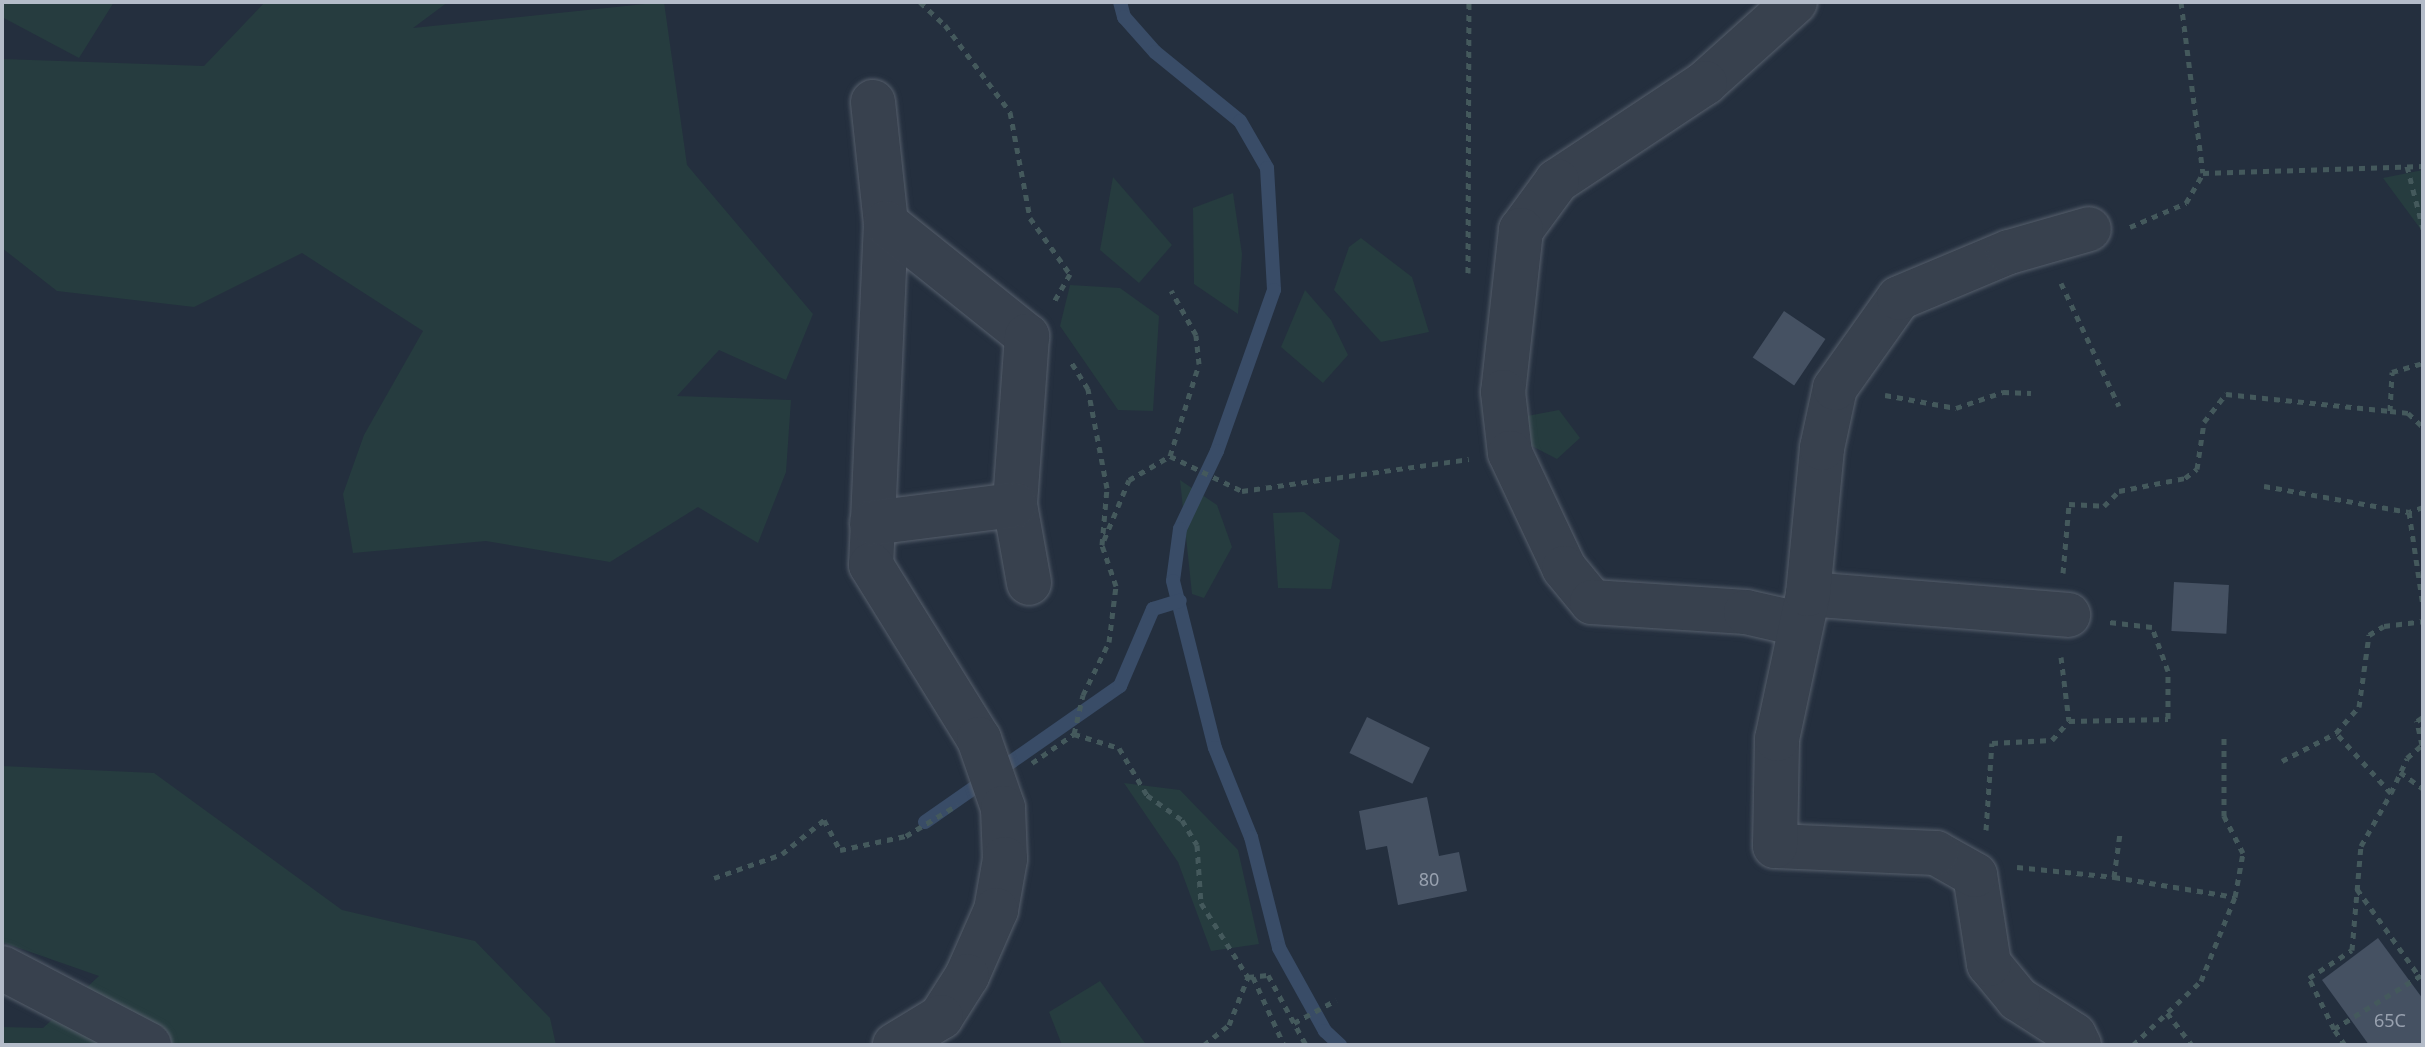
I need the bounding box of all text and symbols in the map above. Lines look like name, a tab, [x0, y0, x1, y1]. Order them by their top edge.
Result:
house number: 80	[1419, 868, 1439, 890]
house number: 65C	[2374, 1009, 2406, 1031]

